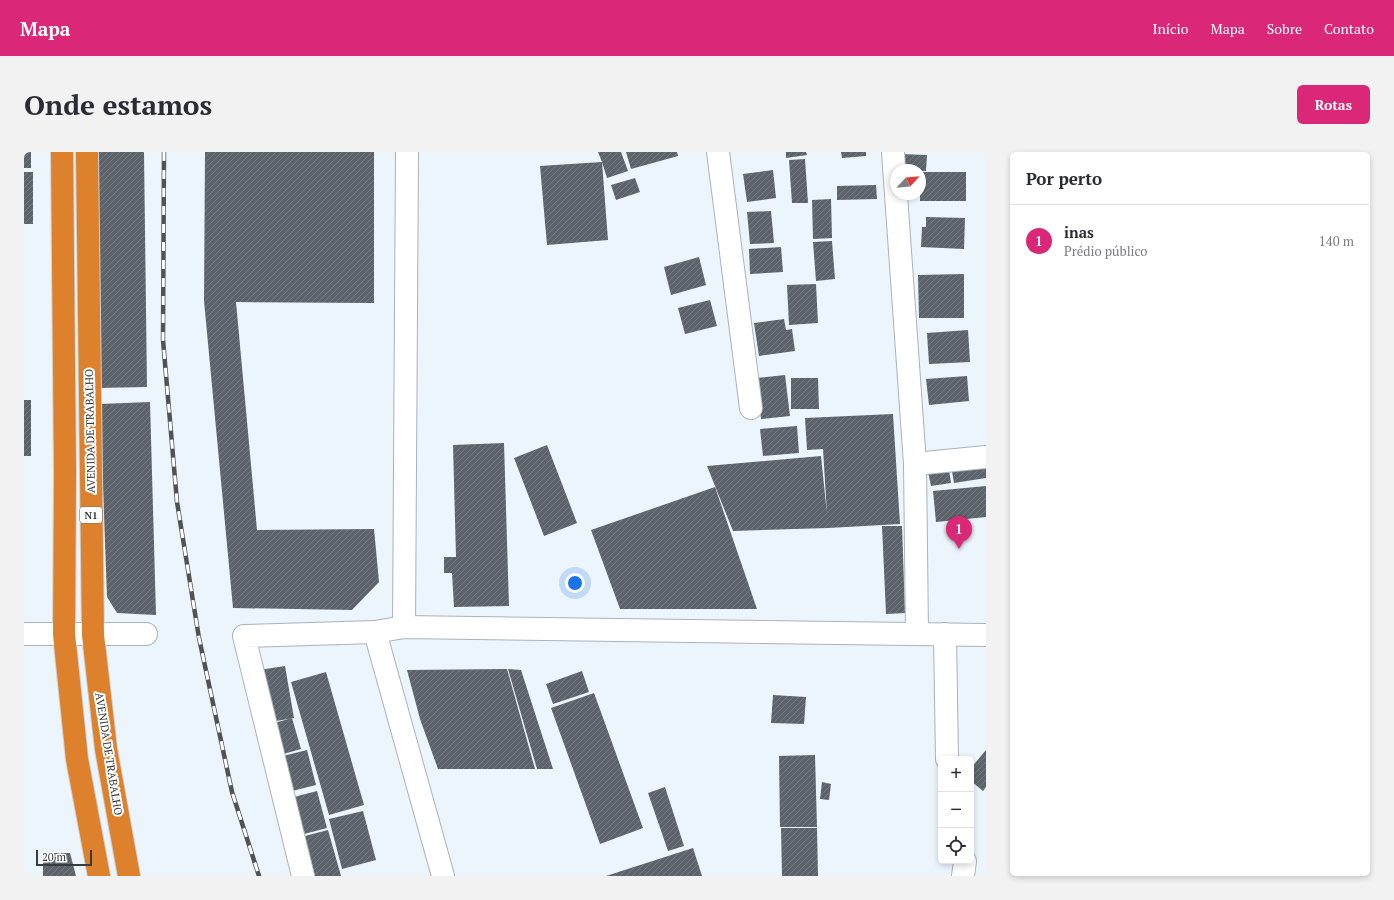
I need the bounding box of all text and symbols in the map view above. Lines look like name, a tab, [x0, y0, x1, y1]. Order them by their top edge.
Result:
text: Mapa	[20, 16, 70, 41]
text: Início	[1153, 19, 1189, 38]
text: Mapa	[1211, 19, 1245, 38]
text: Sobre	[1267, 19, 1302, 38]
text: Contato	[1324, 19, 1374, 38]
button: Rotas	[1297, 85, 1370, 124]
text: Onde estamos	[24, 86, 212, 123]
north arrow	[890, 164, 926, 200]
text: Por perto	[1026, 167, 1102, 190]
text: inas	[1064, 222, 1094, 242]
text: 1	[1035, 232, 1043, 250]
text: 140 m	[1319, 232, 1354, 250]
text: Prédio público	[1064, 242, 1148, 260]
street label: AVENIDA DE TRABALHO	[82, 369, 98, 493]
road number: N1	[80, 507, 102, 523]
pin: 1	[946, 516, 972, 549]
your location	[565, 573, 585, 593]
street label: AVENIDA DE TRABALHO	[92, 692, 126, 816]
map controls	[938, 756, 974, 864]
button: +	[938, 756, 974, 792]
button: −	[938, 792, 974, 828]
button: locate	[938, 828, 974, 864]
scale bar	[36, 848, 92, 867]
text: 20 m	[42, 850, 66, 864]

